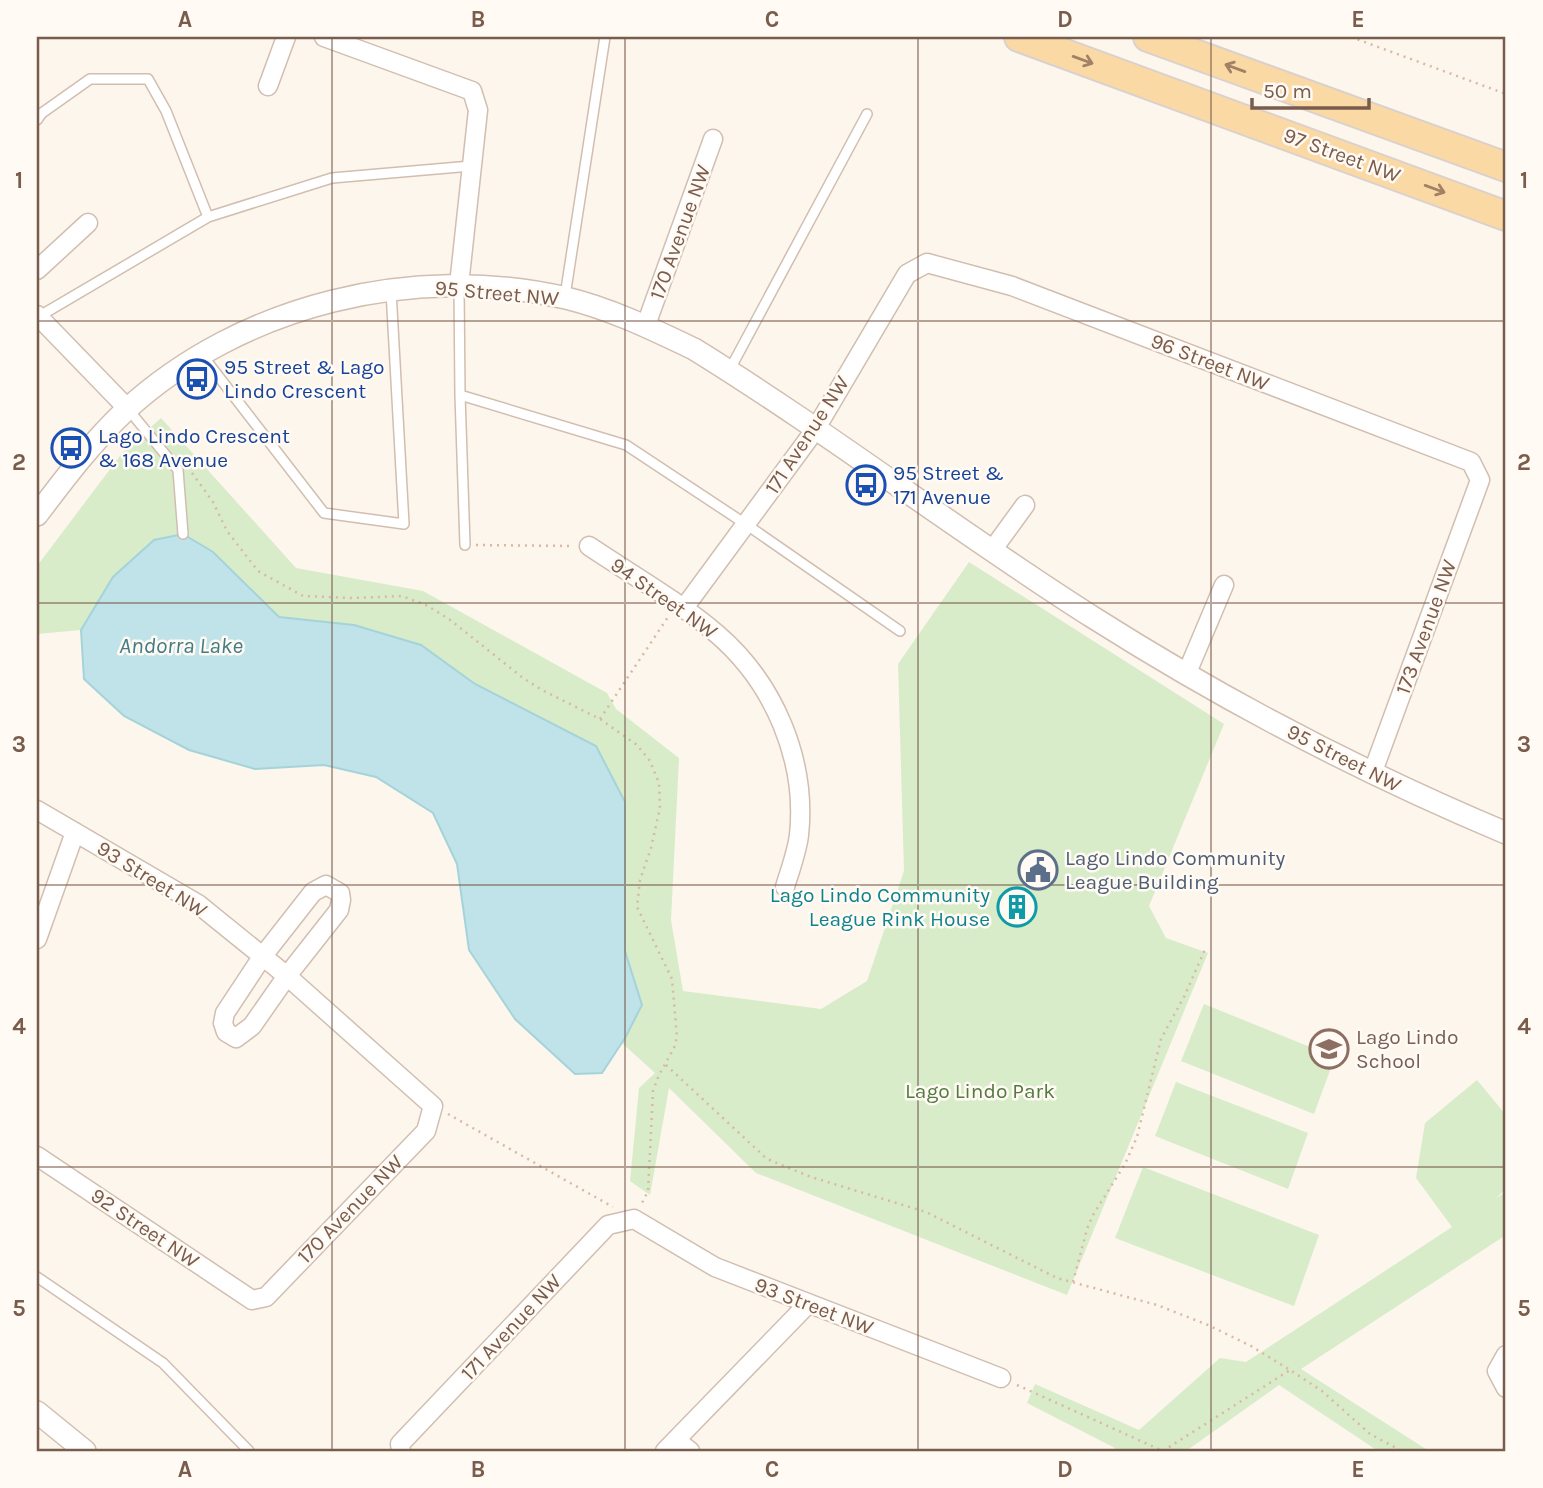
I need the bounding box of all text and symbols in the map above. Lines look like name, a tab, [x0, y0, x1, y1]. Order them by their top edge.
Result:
text: A	[178, 6, 192, 33]
text: B	[471, 6, 485, 33]
text: C	[765, 6, 779, 33]
text: D	[1057, 6, 1073, 33]
text: E	[1351, 6, 1365, 33]
one-way arrow	[1072, 55, 1094, 68]
one-way arrow	[1225, 61, 1246, 74]
scale bar	[1252, 66, 1370, 110]
text: 50 m	[1263, 79, 1312, 103]
street label: 97 Street NW	[1280, 123, 1404, 187]
street label: 170 Avenue NW	[645, 161, 716, 303]
text: 1	[15, 167, 23, 194]
text: 1	[1520, 167, 1528, 194]
one-way arrow	[1423, 184, 1445, 197]
street label: 95 Street NW	[434, 276, 560, 310]
street label: 96 Street NW	[1147, 328, 1273, 396]
place label: 95 Street & Lago Lindo Crescent	[224, 355, 385, 403]
bus stop icon: 95 Street & Lago Lindo Crescent	[176, 358, 218, 400]
street label: 171 Avenue NW	[760, 371, 854, 499]
place label: Lago Lindo Crescent & 168 Avenue	[98, 424, 290, 472]
bus stop icon: Lago Lindo Crescent & 168 Avenue	[50, 427, 92, 469]
text: 2	[12, 449, 26, 476]
text: 2	[1517, 449, 1531, 476]
place label: 95 Street & 171 Avenue	[893, 461, 1004, 509]
bus stop icon: 95 Street & 171 Avenue	[845, 464, 887, 506]
street label: 94 Street NW	[606, 552, 722, 644]
street label: 173 Avenue NW	[1391, 556, 1462, 698]
water label: Andorra Lake	[119, 632, 243, 659]
street label: 95 Street NW	[1283, 719, 1405, 797]
text: 3	[12, 731, 26, 758]
text: 3	[1517, 731, 1531, 758]
street label: 93 Street NW	[92, 836, 212, 923]
place label: Lago Lindo Community League Building	[1065, 846, 1286, 894]
public building icon: Lago Lindo Community League Building	[1017, 849, 1059, 891]
place label: Lago Lindo Community League Rink House	[770, 883, 990, 931]
building icon: Lago Lindo Community League Rink House	[996, 886, 1038, 928]
text: 4	[12, 1013, 26, 1040]
text: 4	[1517, 1013, 1531, 1040]
place label: Lago Lindo School	[1356, 1025, 1458, 1073]
school or university icon: Lago Lindo School	[1308, 1028, 1350, 1070]
park label: Lago Lindo Park	[905, 1079, 1055, 1103]
street label: 170 Avenue NW	[292, 1150, 408, 1268]
street label: 92 Street NW	[86, 1183, 204, 1273]
street label: 171 Avenue NW	[456, 1269, 566, 1385]
street label: 93 Street NW	[751, 1272, 877, 1340]
text: 5	[12, 1295, 26, 1322]
text: 5	[1517, 1295, 1531, 1322]
text: A	[178, 1456, 192, 1483]
text: B	[471, 1456, 485, 1483]
text: C	[765, 1456, 779, 1483]
text: D	[1057, 1456, 1073, 1483]
text: E	[1351, 1456, 1365, 1483]

